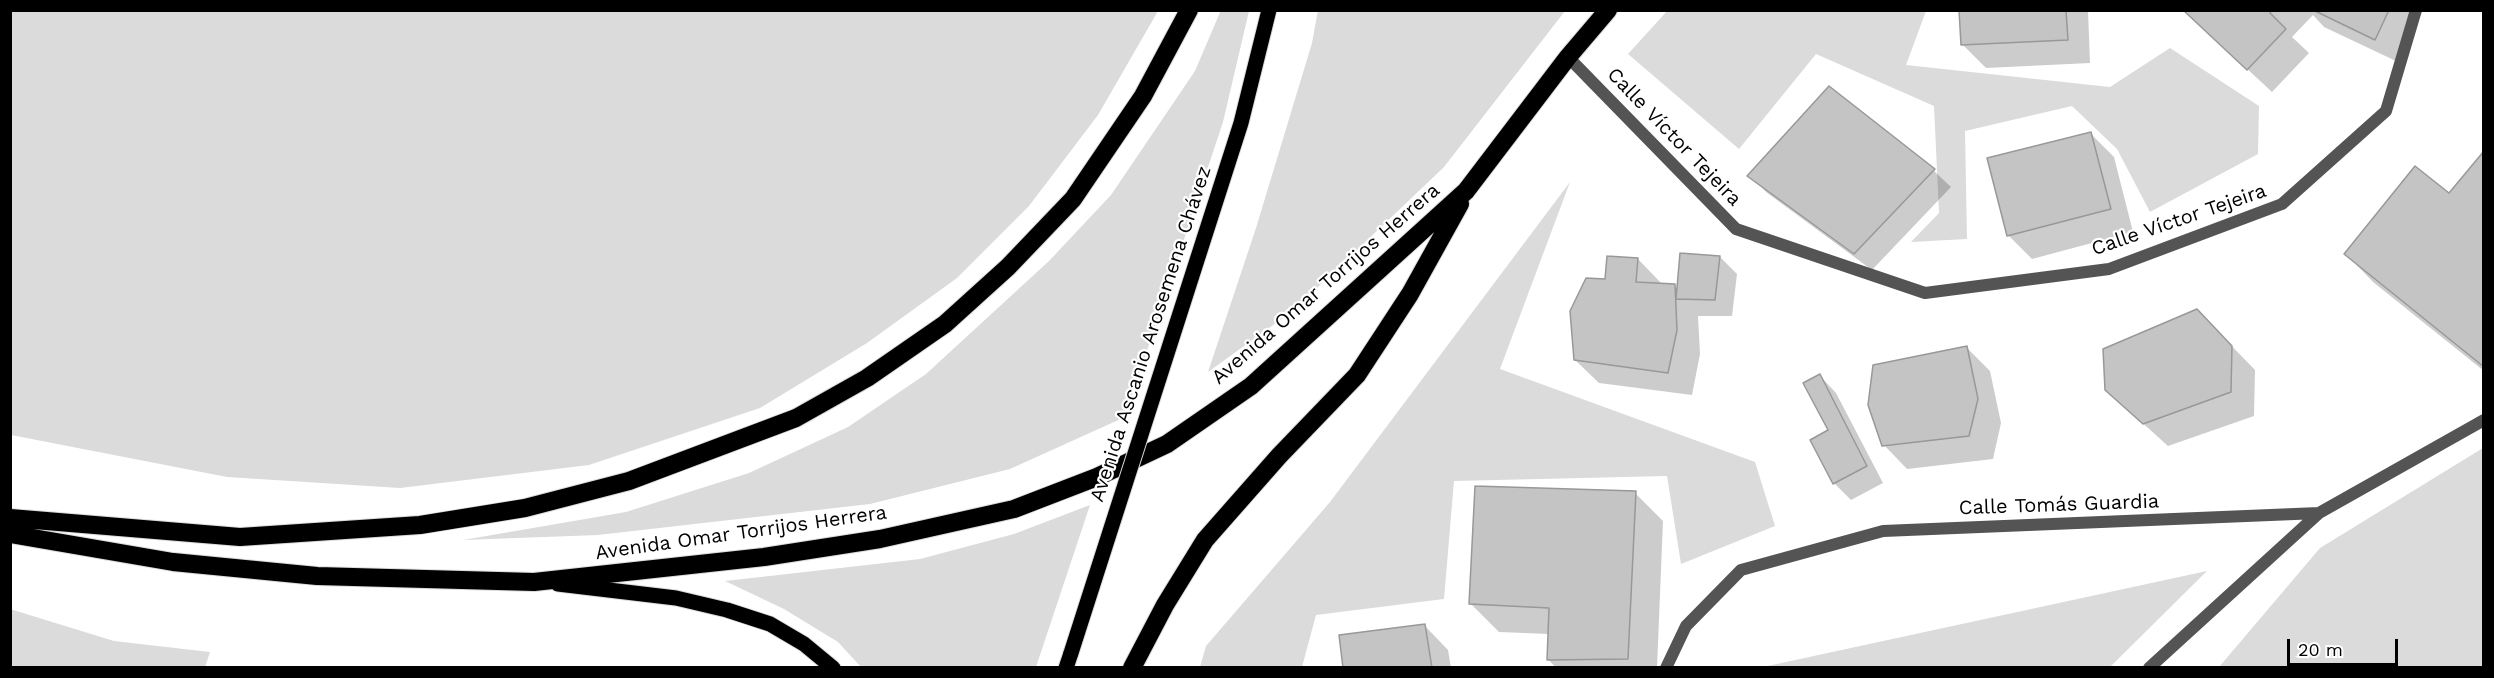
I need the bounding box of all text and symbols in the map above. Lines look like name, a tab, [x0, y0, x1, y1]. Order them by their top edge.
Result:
street label: Calle Víctor Tejeira	[1602, 63, 1746, 211]
street label: Avenida Ascanio Arosemena Chávez	[1085, 163, 1217, 505]
street label: Avenida Omar Torrijos Herrera	[1207, 178, 1445, 390]
street label: Calle Víctor Tejeira	[2088, 179, 2270, 261]
street label: Calle Tomás Guardia	[1958, 490, 2160, 520]
street label: Avenida Omar Torrijos Herrera	[594, 501, 888, 565]
scale bar	[2290, 627, 2401, 665]
text: 20 m	[2298, 639, 2343, 660]

